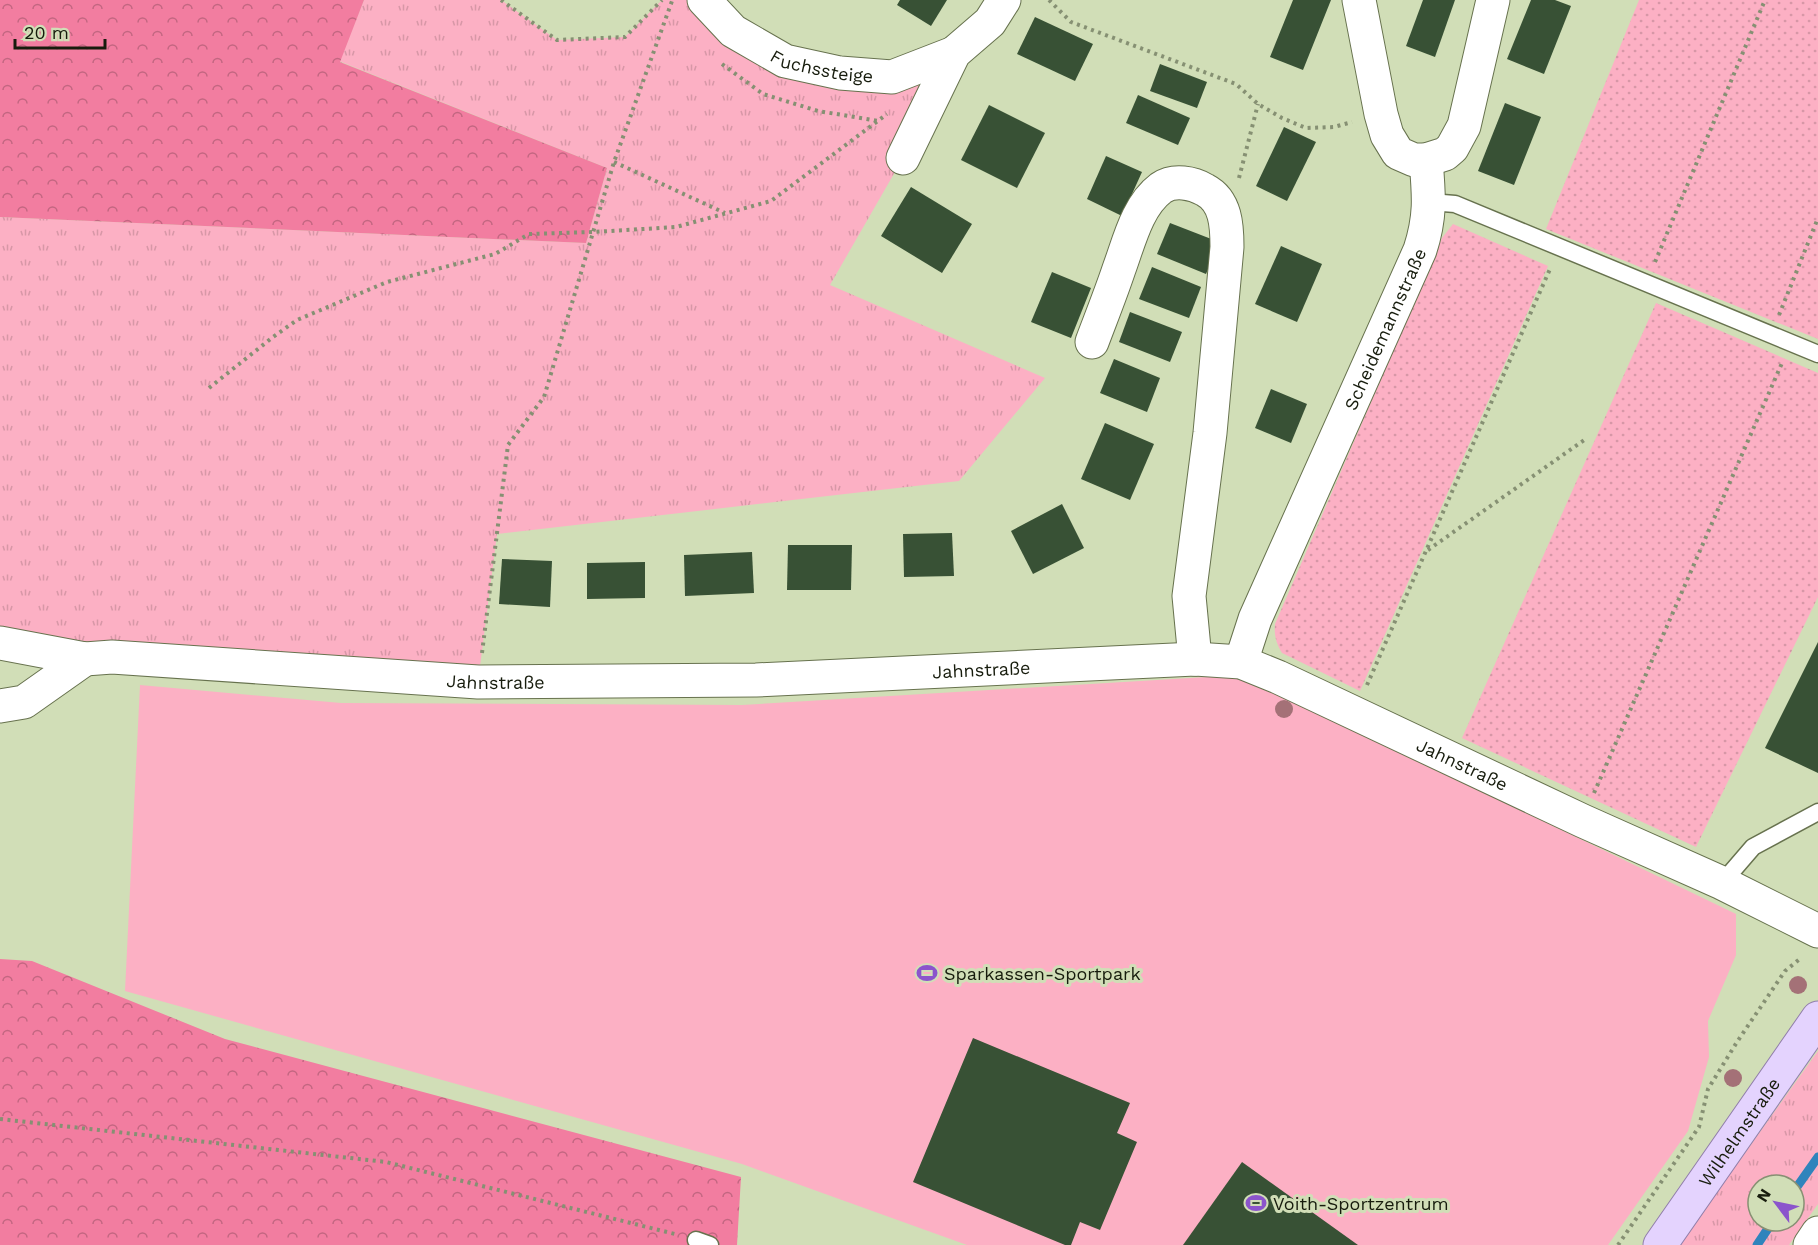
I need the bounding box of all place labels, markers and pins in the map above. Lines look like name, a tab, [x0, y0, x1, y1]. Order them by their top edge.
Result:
sports icon: Sparkassen-Sportpark	[915, 961, 939, 985]
place label: Sparkassen-Sportpark	[944, 963, 1141, 984]
sports icon: Voith-Sportzentrum	[1244, 1191, 1268, 1215]
place label: Voith-Sportzentrum	[1273, 1193, 1449, 1214]

